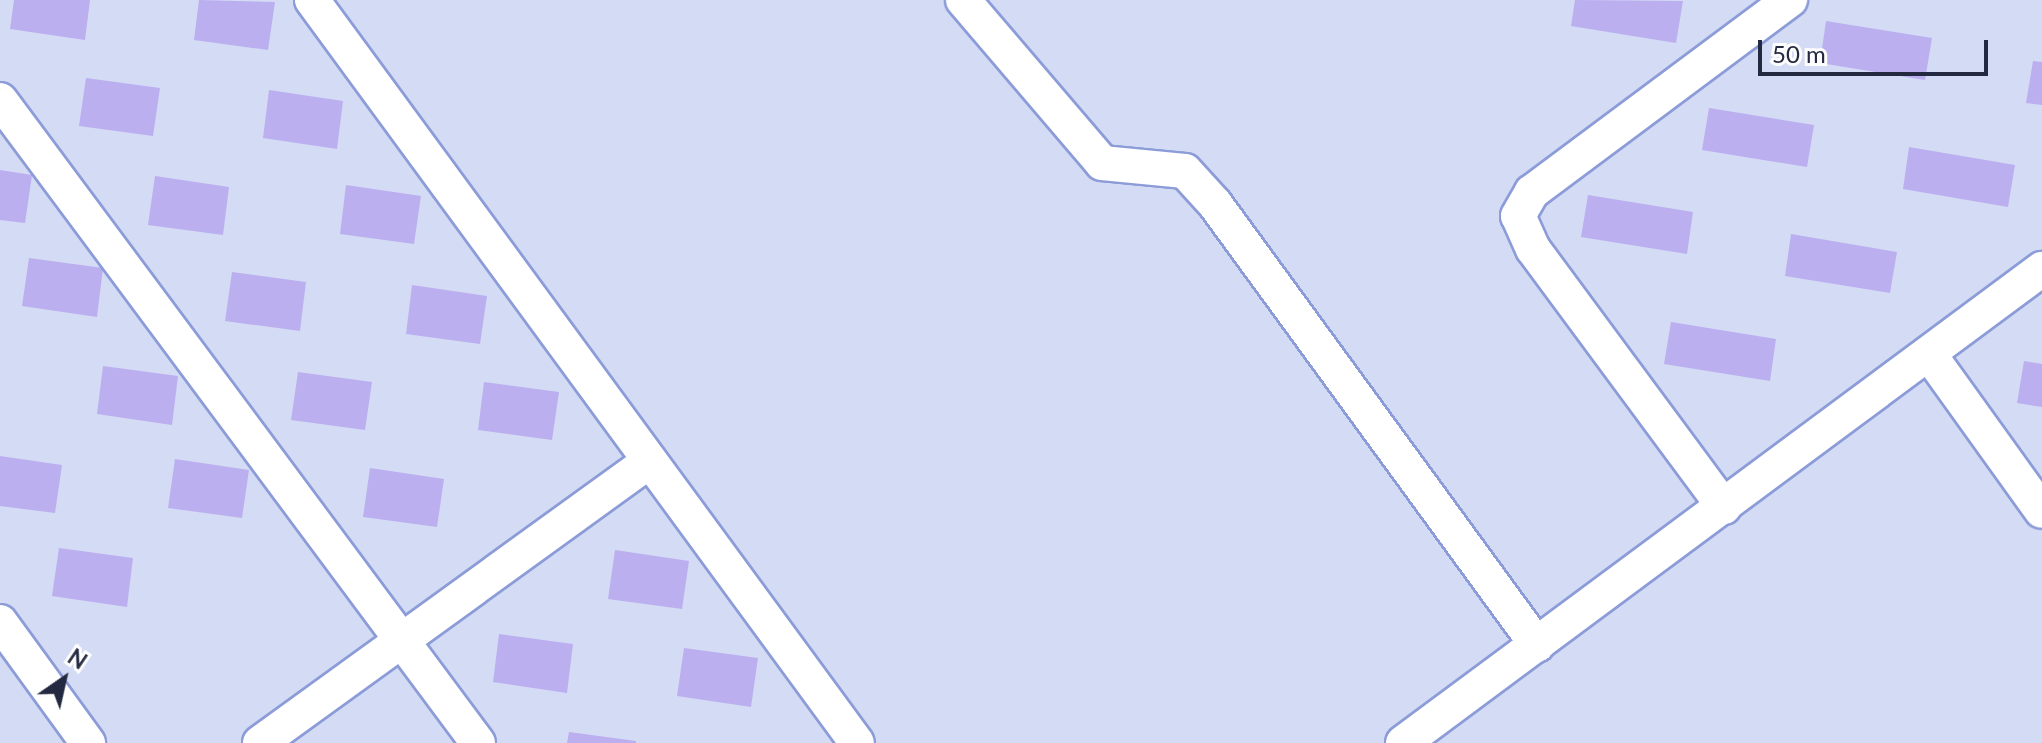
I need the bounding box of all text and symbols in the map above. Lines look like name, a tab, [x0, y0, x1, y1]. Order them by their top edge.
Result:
scale bar	[1762, 24, 1992, 74]
text: 50 m	[1772, 39, 1826, 68]
north arrow	[24, 639, 104, 719]
text: N	[63, 643, 92, 675]

